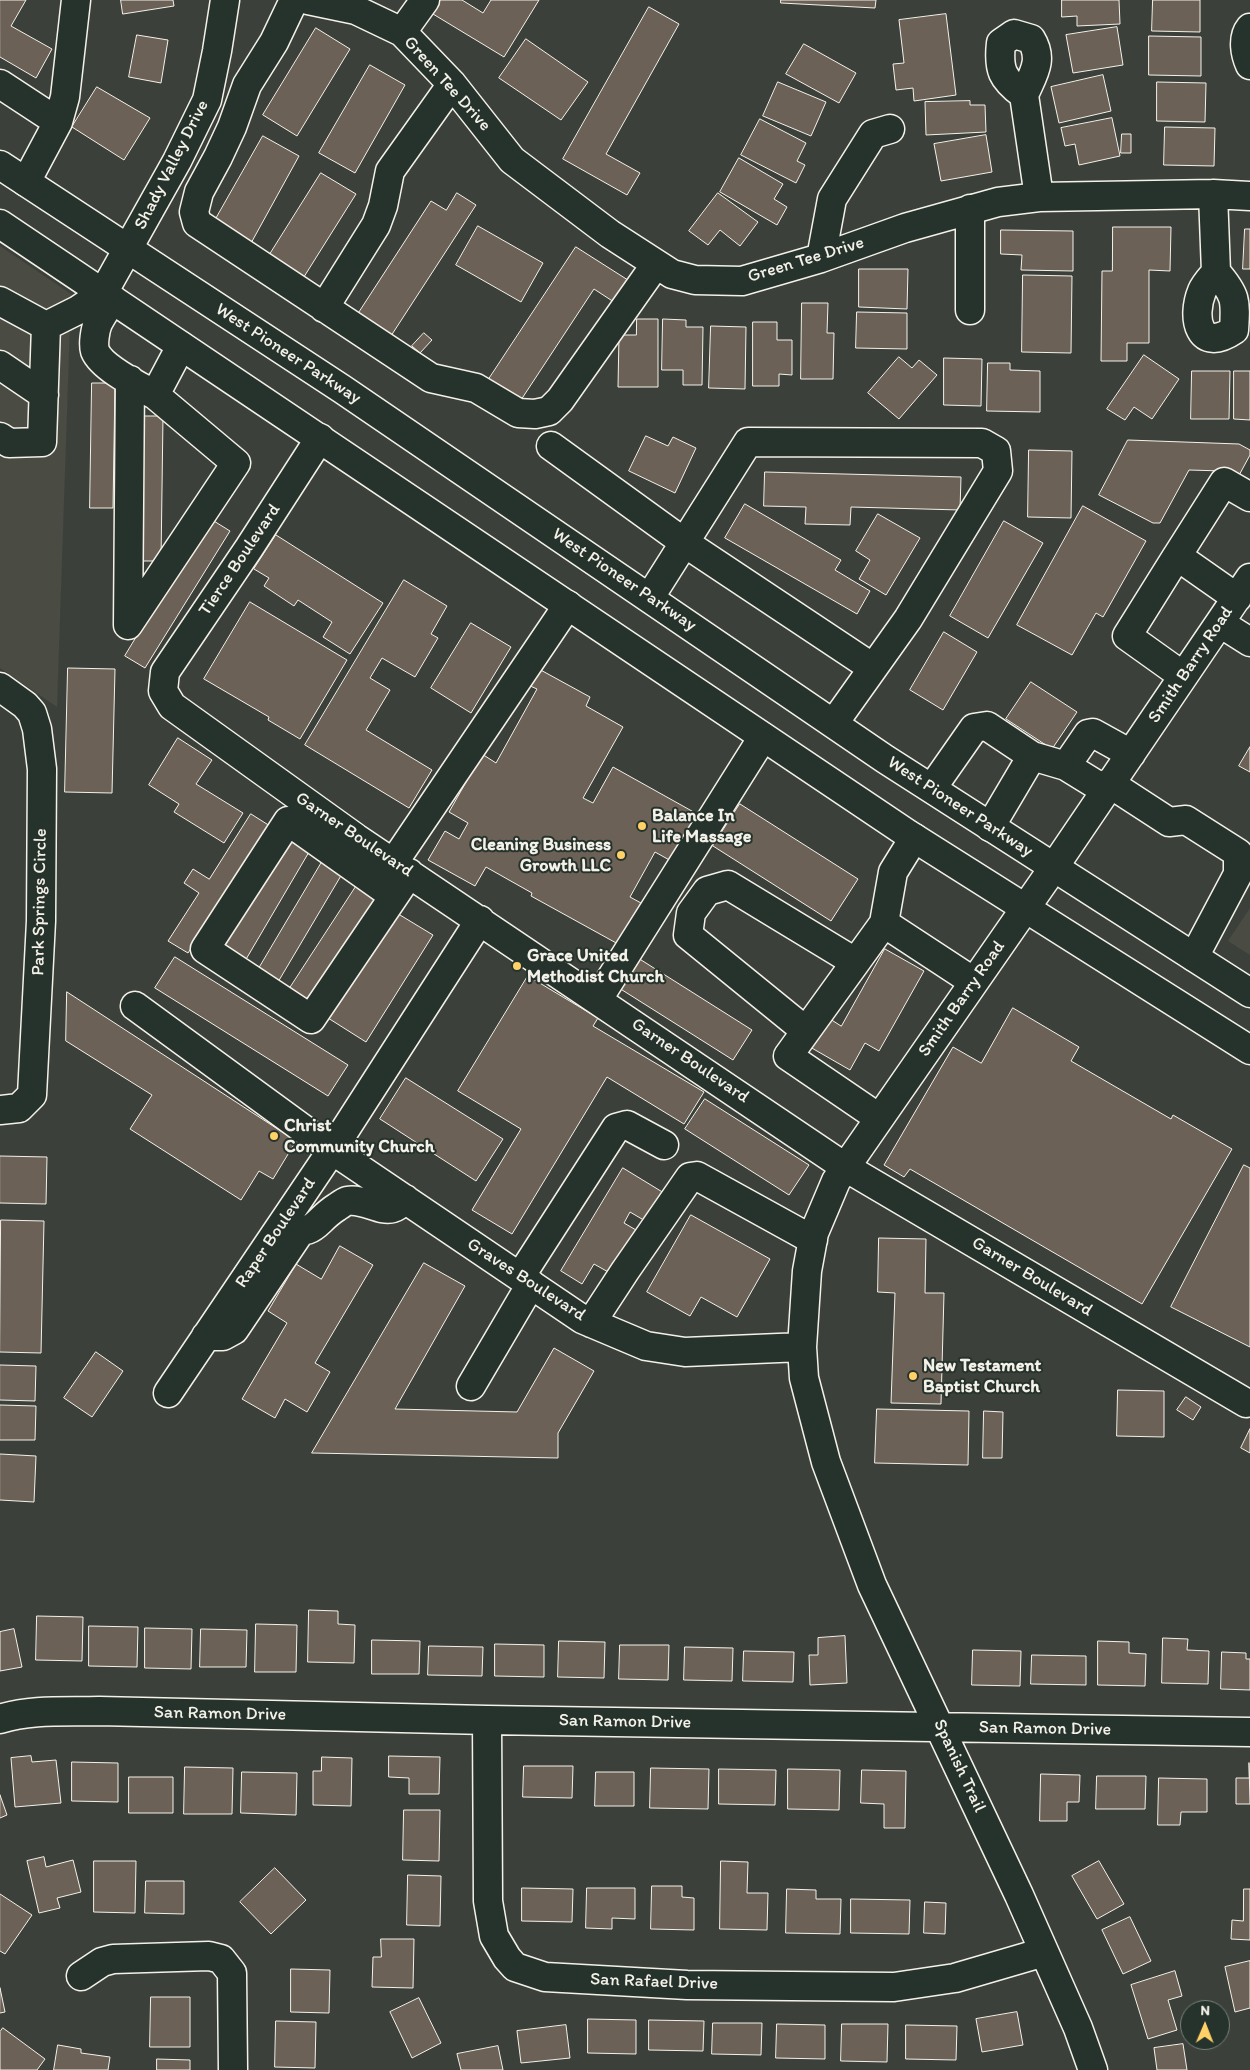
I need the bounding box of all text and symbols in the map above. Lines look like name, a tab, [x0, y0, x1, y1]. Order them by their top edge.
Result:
street label: Green Tee Drive	[399, 32, 495, 136]
street label: Shady Valley Drive	[130, 97, 214, 233]
street label: Green Tee Drive	[745, 232, 867, 288]
street label: West Pioneer Parkway	[211, 299, 365, 409]
street label: Tierce Boulevard	[195, 500, 285, 620]
street label: West Pioneer Parkway	[548, 524, 700, 636]
street label: Smith Barry Road	[1144, 602, 1238, 728]
street label: West Pioneer Parkway	[883, 752, 1037, 862]
street label: Garner Boulevard	[291, 788, 417, 882]
place label: Balance In Life Massage	[652, 805, 751, 848]
marker: Balance In Life Massage	[636, 820, 648, 832]
street label: Park Springs Circle	[28, 828, 52, 976]
place label: Cleaning Business Growth LLC	[471, 834, 611, 876]
marker: Cleaning Business Growth LLC	[615, 849, 627, 861]
street label: Smith Barry Road	[914, 937, 1010, 1061]
place label: Grace United Methodist Church	[527, 945, 664, 988]
marker: Grace United Methodist Church	[511, 960, 523, 972]
street label: Garner Boulevard	[627, 1014, 753, 1108]
place label: Christ Community Church	[284, 1115, 434, 1158]
marker: Christ Community Church	[268, 1130, 280, 1142]
street label: Raper Boulevard	[231, 1174, 321, 1292]
street label: Garner Boulevard	[967, 1232, 1097, 1322]
street label: Graves Boulevard	[463, 1234, 589, 1326]
place label: New Testament Baptist Church	[923, 1355, 1041, 1398]
marker: New Testament Baptist Church	[907, 1370, 919, 1382]
street label: San Ramon Drive	[154, 1702, 286, 1726]
street label: San Ramon Drive	[559, 1710, 691, 1734]
street label: Spanish Trail	[928, 1716, 990, 1816]
street label: San Ramon Drive	[979, 1717, 1111, 1741]
street label: San Rafael Drive	[590, 1969, 718, 1995]
north arrow	[1180, 2000, 1230, 2050]
text: N	[1200, 2002, 1210, 2019]

